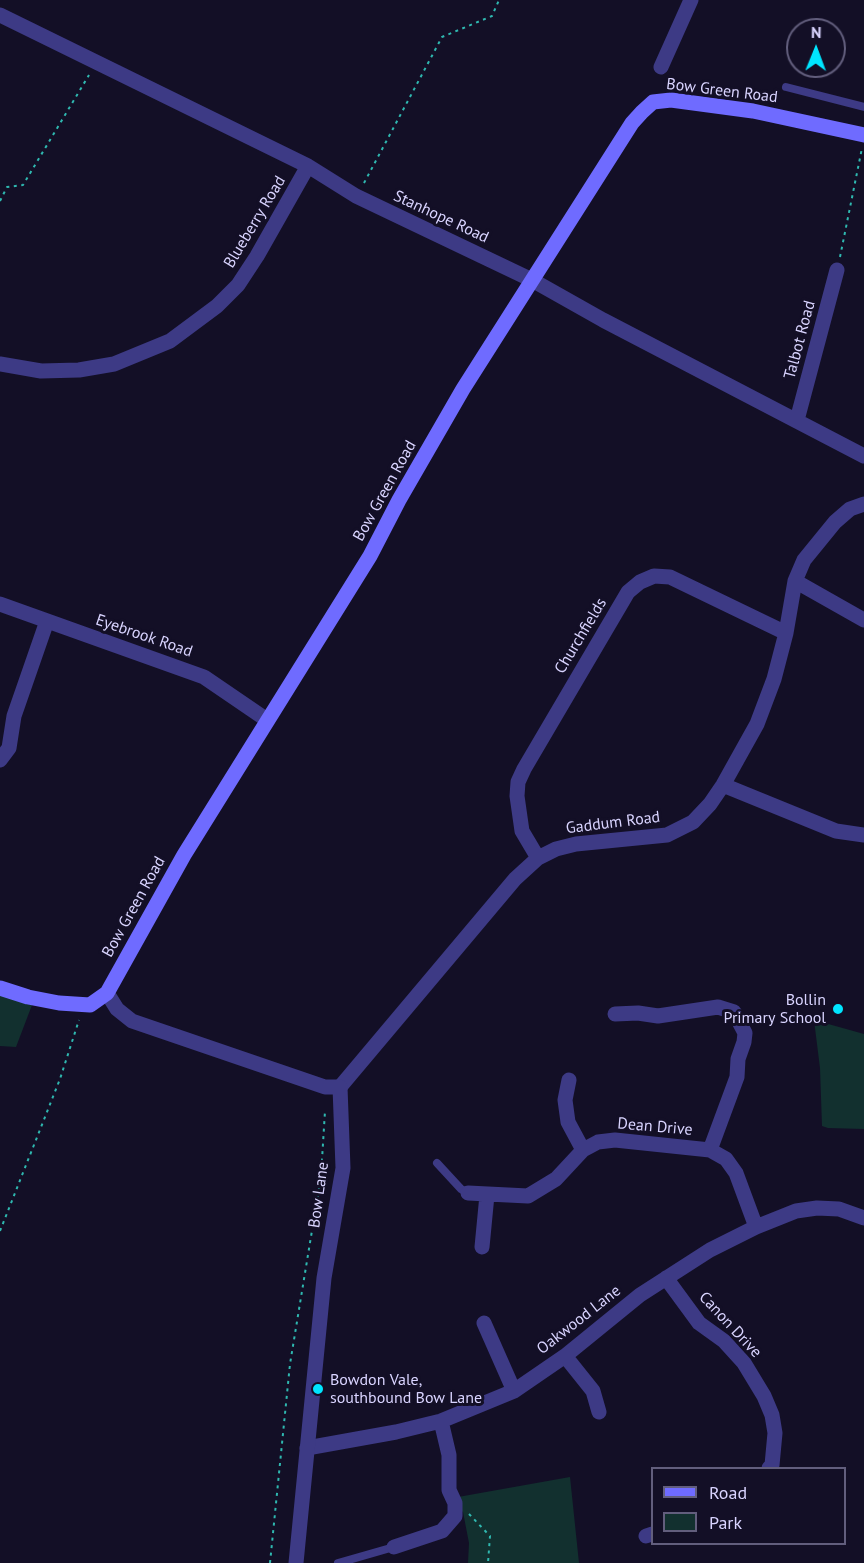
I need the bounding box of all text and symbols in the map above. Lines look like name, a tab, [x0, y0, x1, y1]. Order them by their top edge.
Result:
north arrow	[786, 18, 846, 78]
text: N	[811, 22, 822, 42]
street label: Bow Green Road	[665, 75, 779, 107]
street label: Blueberry Road	[220, 172, 290, 272]
street label: Stanhope Road	[390, 187, 492, 247]
street label: Talbot Road	[780, 299, 820, 381]
street label: Bow Green Road	[349, 437, 421, 545]
street label: Churchfields	[551, 595, 611, 677]
street label: Eyebrook Road	[93, 610, 195, 662]
street label: Gaddum Road	[565, 808, 661, 838]
street label: Bow Green Road	[98, 853, 170, 961]
place label: Bollin Primary School	[724, 990, 826, 1028]
marker: Bollin Primary School	[831, 1002, 845, 1016]
street label: Dean Drive	[617, 1114, 693, 1140]
street label: Bow Lane	[305, 1161, 333, 1229]
street label: Oakwood Lane	[533, 1281, 625, 1359]
street label: Canon Drive	[695, 1288, 765, 1362]
place label: Bowdon Vale, southbound Bow Lane	[330, 1370, 482, 1408]
marker: Bowdon Vale, southbound Bow Lane	[311, 1382, 325, 1396]
legend	[651, 1467, 846, 1545]
text: Road	[709, 1481, 747, 1504]
text: Park	[709, 1511, 742, 1534]

